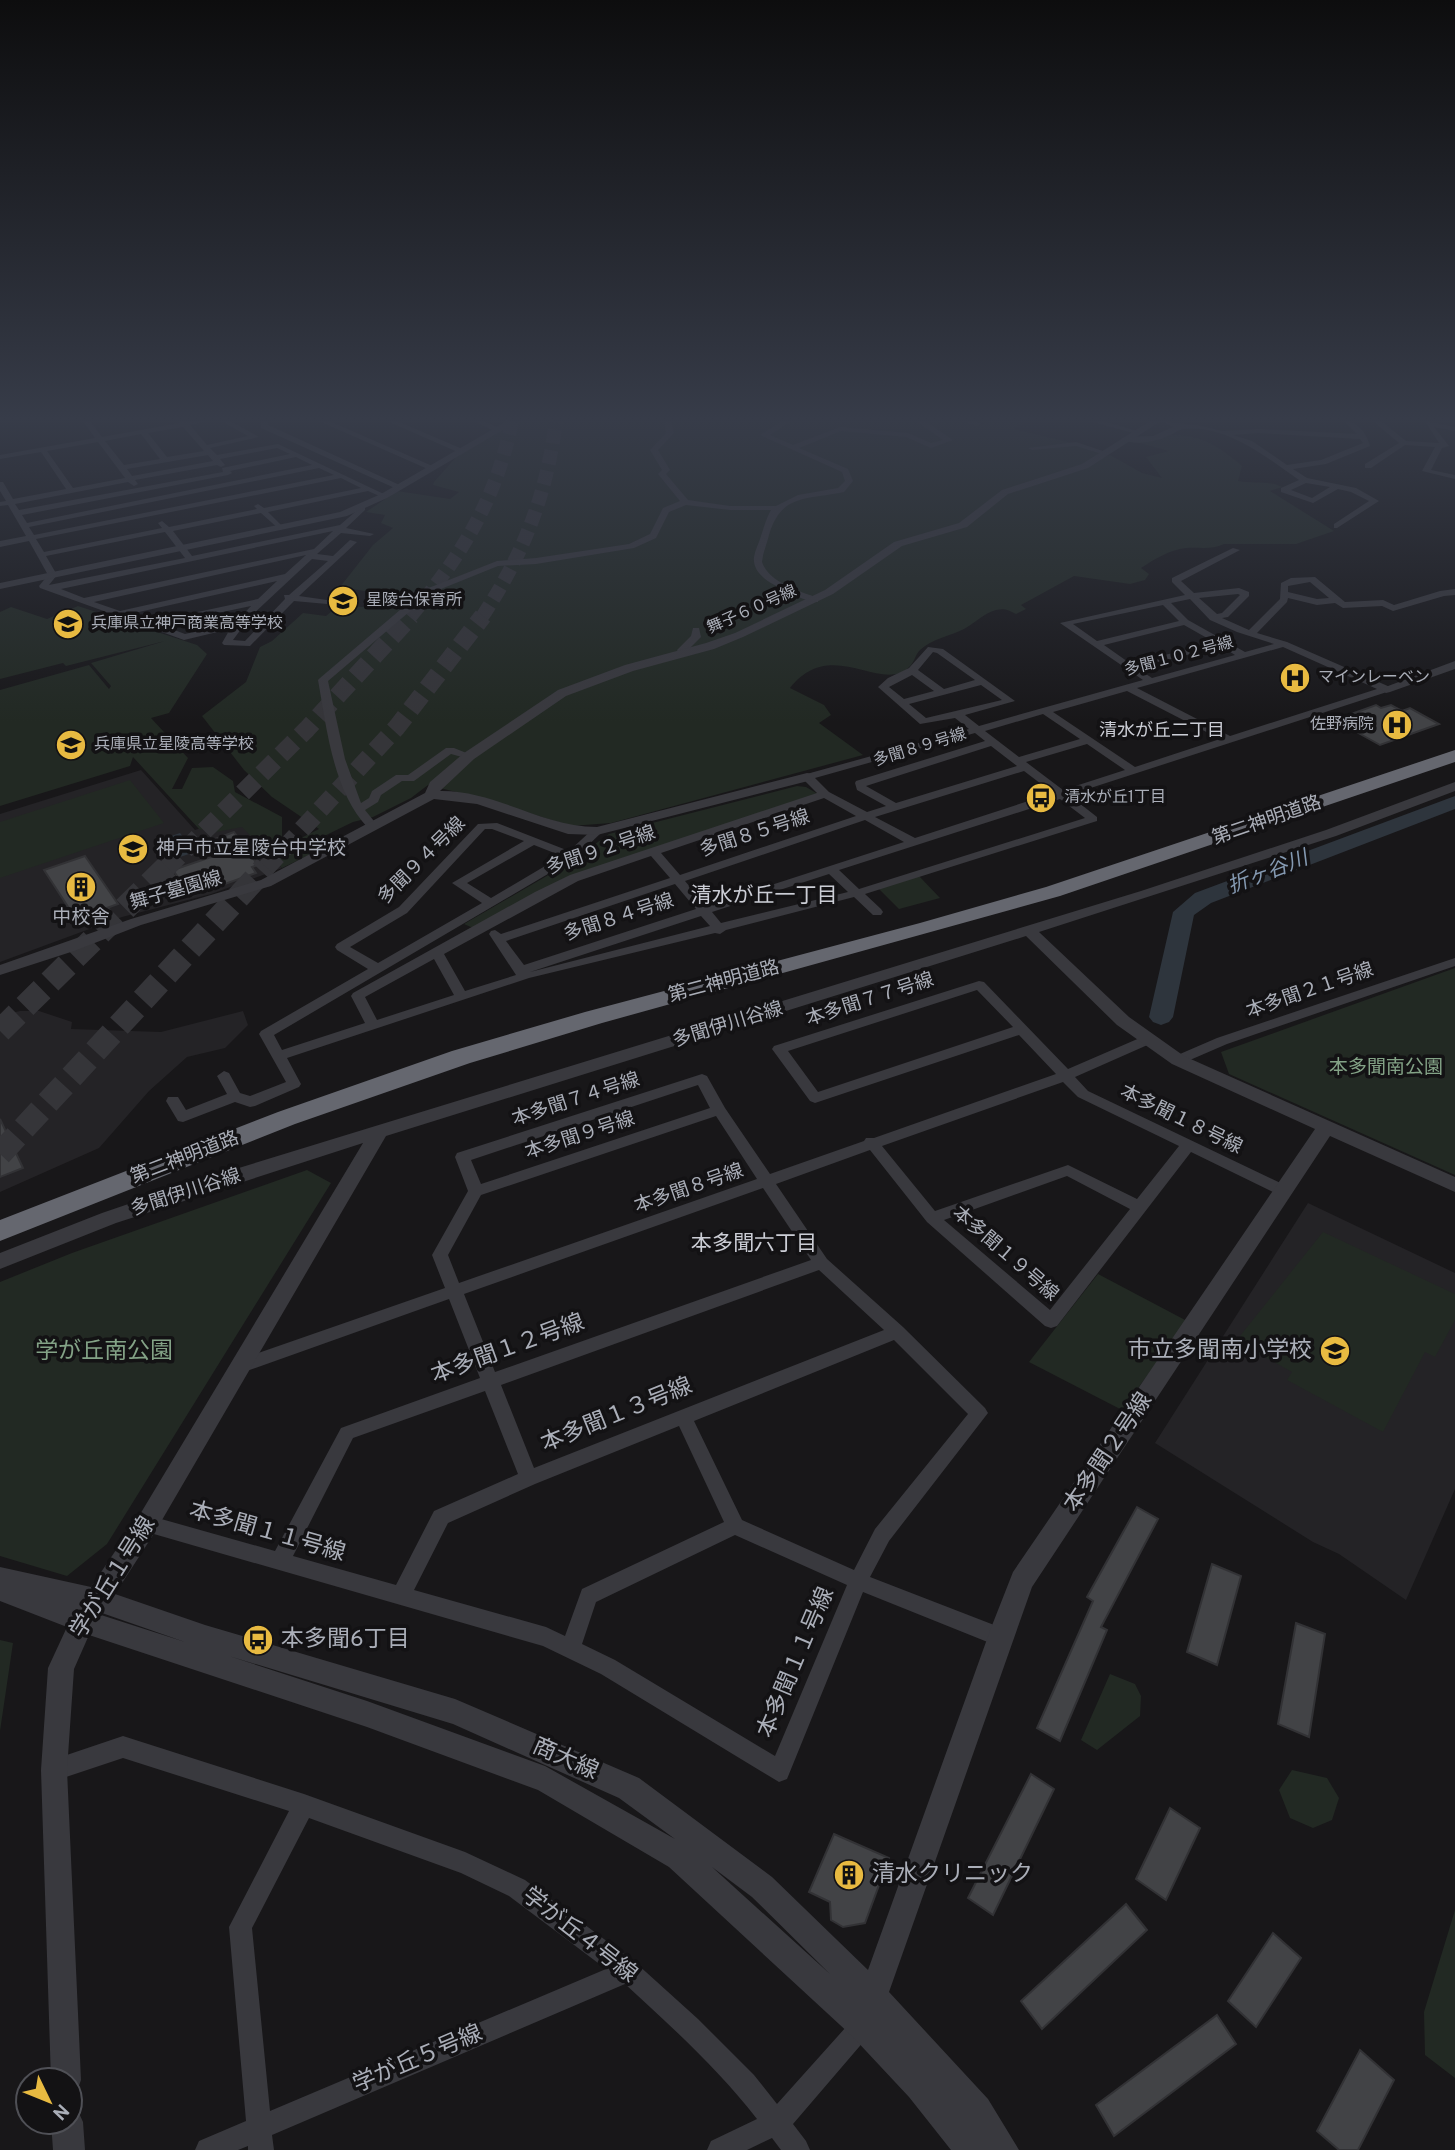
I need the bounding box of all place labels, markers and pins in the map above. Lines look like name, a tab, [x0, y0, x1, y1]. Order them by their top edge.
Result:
school or university icon: 星陵台保育所	[326, 584, 360, 618]
place label: 星陵台保育所	[366, 591, 462, 611]
school or university icon: 兵庫県立神戸商業高等学校	[51, 607, 85, 641]
place label: 兵庫県立神戸商業高等学校	[91, 614, 283, 634]
hospital icon: マインレーベン	[1278, 661, 1312, 695]
place label: マインレーベン	[1318, 668, 1430, 688]
hospital icon: 佐野病院	[1380, 708, 1414, 742]
place label: 佐野病院	[1310, 715, 1374, 735]
school or university icon: 兵庫県立星陵高等学校	[54, 728, 88, 762]
place label: 兵庫県立星陵高等学校	[94, 735, 254, 755]
bus stop icon: 清水が丘1丁目	[1024, 781, 1058, 815]
place label: 清水が丘1丁目	[1064, 788, 1166, 808]
school or university icon: 神戸市立星陵台中学校	[116, 832, 150, 866]
place label: 神戸市立星陵台中学校	[156, 837, 346, 861]
building icon: 中校舎	[64, 870, 98, 904]
place label: 中校舎	[52, 906, 110, 930]
school or university icon: 市立多聞南小学校	[1318, 1334, 1352, 1368]
place label: 市立多聞南小学校	[1128, 1337, 1312, 1366]
bus stop icon: 本多聞6丁目	[241, 1623, 275, 1657]
place label: 本多聞6丁目	[281, 1626, 410, 1655]
building icon: 清水クリニック	[832, 1858, 866, 1892]
place label: 清水クリニック	[872, 1861, 1033, 1890]

